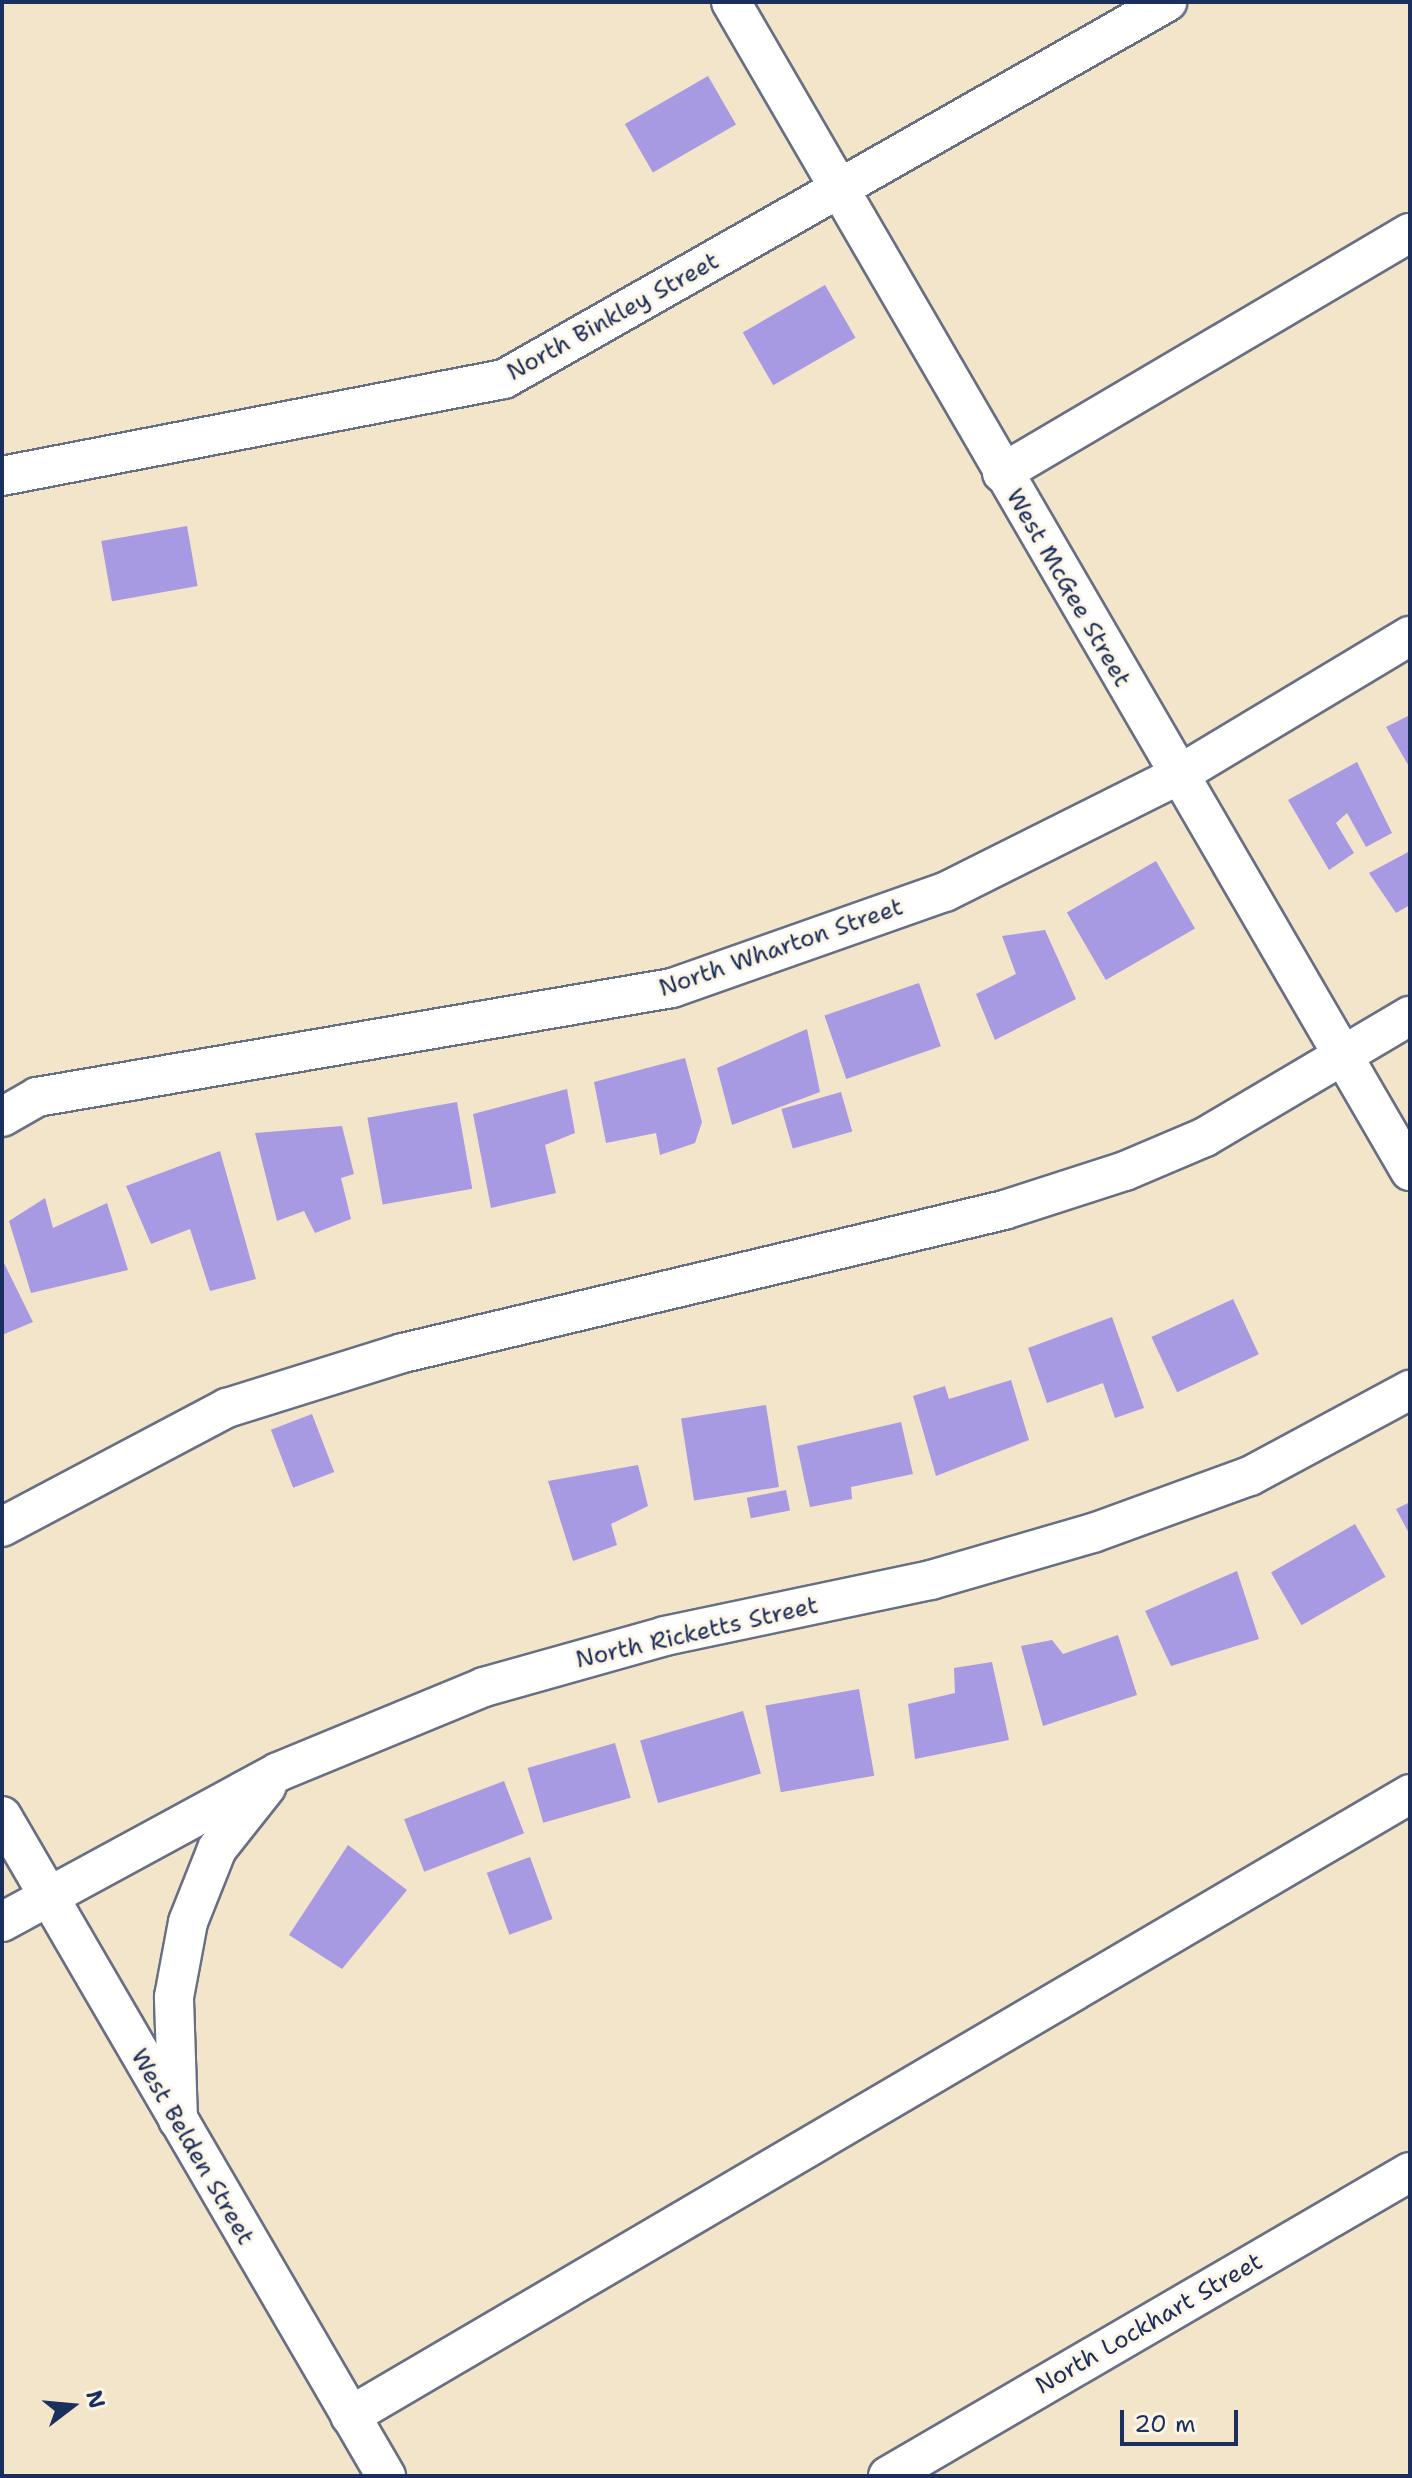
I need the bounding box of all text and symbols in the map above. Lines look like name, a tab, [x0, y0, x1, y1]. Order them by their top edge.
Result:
street label: North Binkley Street	[502, 247, 724, 387]
street label: West McGee Street	[1000, 484, 1136, 692]
street label: North Wharton Street	[655, 893, 907, 1003]
street label: North Ricketts Street	[573, 1591, 821, 1675]
street label: West Belden Street	[124, 2044, 260, 2250]
street label: North Lockhart Street	[1030, 2247, 1268, 2401]
north arrow	[32, 2366, 112, 2446]
text: N	[79, 2387, 112, 2412]
scale bar	[1124, 2394, 1242, 2444]
text: 20 m	[1134, 2408, 1196, 2440]

